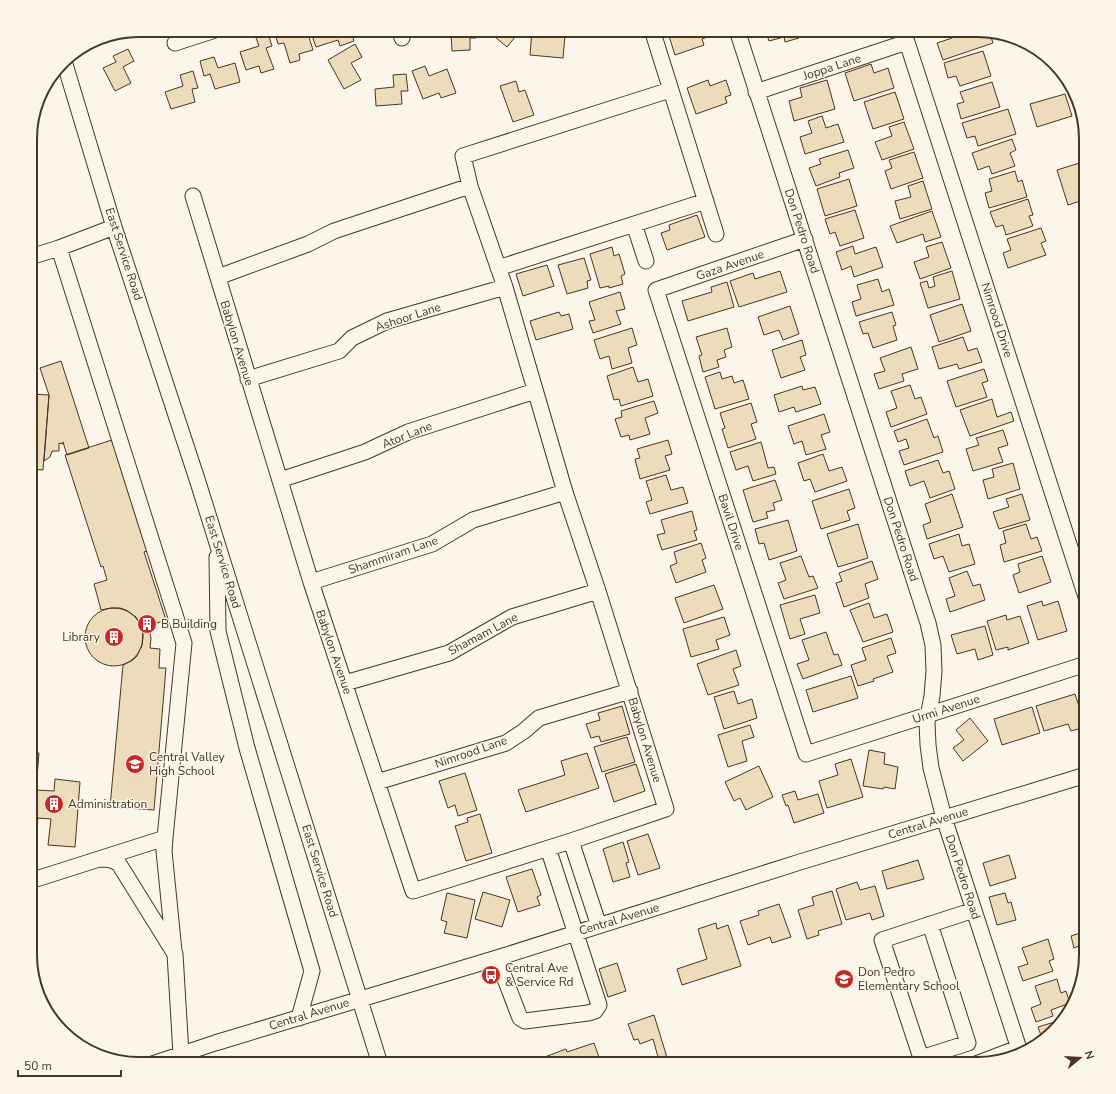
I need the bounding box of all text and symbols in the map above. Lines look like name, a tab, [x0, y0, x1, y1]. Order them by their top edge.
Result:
street label: Joppa Lane	[800, 50, 863, 84]
street label: Don Pedro Road	[781, 187, 823, 275]
street label: East Service Road	[101, 206, 147, 302]
street label: Gaza Avenue	[694, 246, 766, 284]
street label: Nimrood Drive	[977, 280, 1017, 360]
street label: Babylon Avenue	[216, 298, 258, 388]
street label: Ashoor Lane	[373, 299, 443, 335]
street label: Ator Lane	[379, 418, 435, 452]
street label: Bavil Drive	[714, 492, 748, 552]
street label: Don Pedro Road	[880, 495, 922, 583]
street label: East Service Road	[201, 514, 245, 610]
street label: Shammiram Lane	[346, 532, 440, 578]
street label: Babylon Avenue	[312, 608, 356, 696]
street label: Shamam Lane	[445, 609, 521, 659]
building icon: B Building	[136, 613, 158, 635]
place label: B Building	[161, 616, 217, 632]
building icon: Library	[103, 626, 125, 648]
place label: Library	[62, 629, 101, 645]
street label: Urmi Avenue	[910, 691, 982, 727]
street label: Babylon Avenue	[624, 695, 666, 785]
street label: Nimrood Lane	[433, 732, 509, 772]
place label: Central Valley High School	[149, 749, 226, 779]
school or university icon: Central Valley High School	[124, 753, 146, 775]
building icon: Administration	[43, 793, 65, 815]
place label: Administration	[68, 796, 147, 812]
street label: Central Avenue	[886, 803, 970, 843]
street label: East Service Road	[298, 823, 342, 919]
street label: Don Pedro Road	[942, 833, 984, 921]
street label: Central Avenue	[577, 899, 661, 939]
place label: Central Ave & Service Rd	[505, 960, 574, 990]
bus stop icon: Central Ave & Service Rd	[480, 964, 502, 986]
place label: Don Pedro Elementary School	[858, 964, 960, 994]
school or university icon: Don Pedro Elementary School	[833, 968, 855, 990]
street label: Central Avenue	[267, 994, 351, 1034]
north arrow	[1060, 1038, 1100, 1078]
text: N	[1081, 1049, 1097, 1061]
scale bar	[18, 1052, 121, 1078]
text: 50 m	[24, 1058, 52, 1074]

